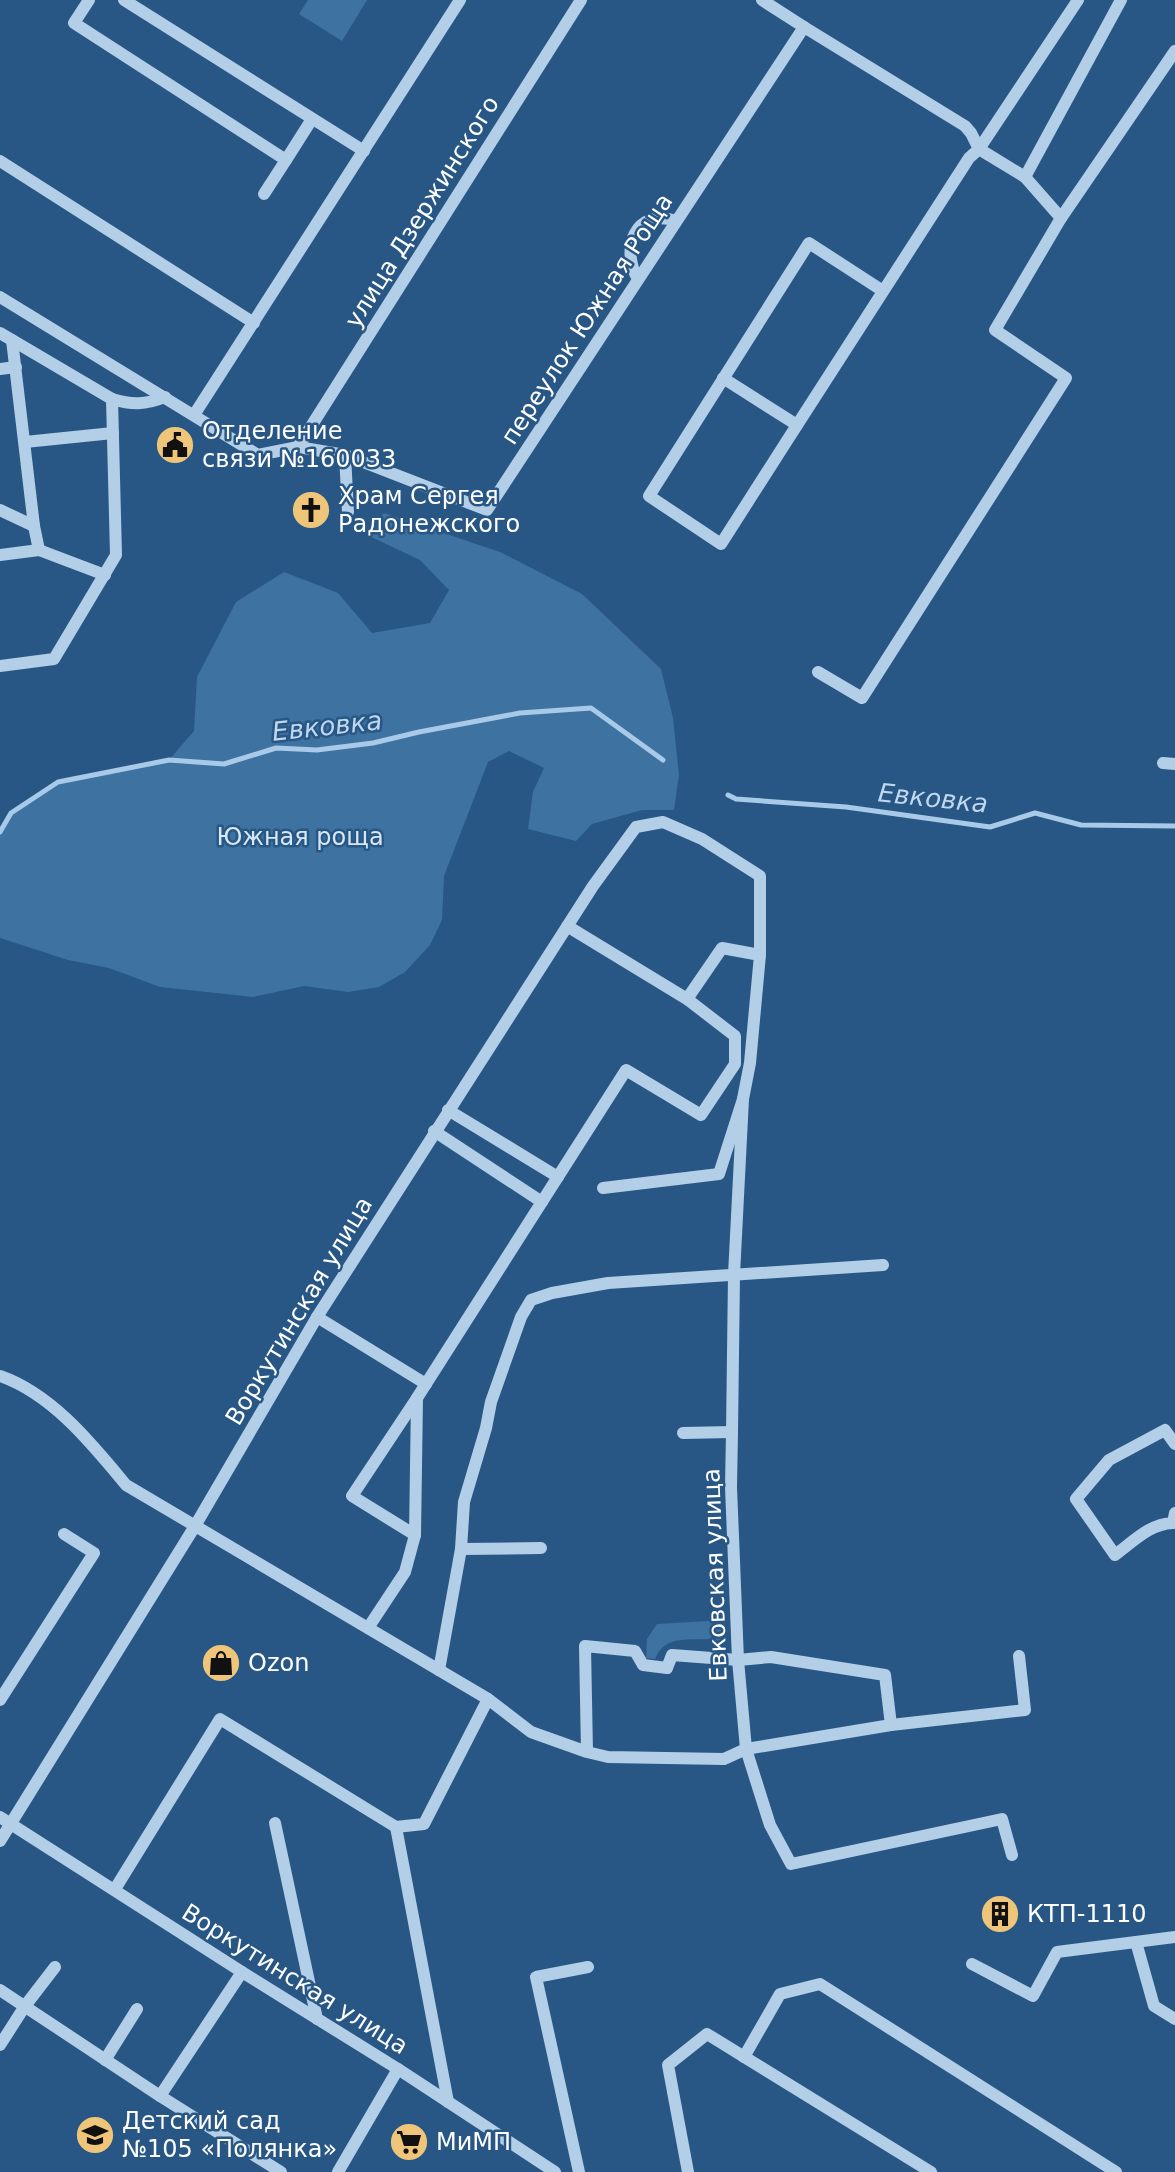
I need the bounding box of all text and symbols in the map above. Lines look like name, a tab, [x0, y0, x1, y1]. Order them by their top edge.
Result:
street label: улица Дзержинского	[339, 91, 505, 333]
street label: переулок Южная Роща	[495, 188, 679, 450]
place label: Отделение связи №160033	[202, 417, 396, 473]
public building icon: Отделение связи №160033	[154, 424, 196, 466]
place label: Храм Сергея Радонежского	[338, 482, 520, 538]
church icon: Храм Сергея Радонежского	[290, 489, 332, 531]
water label: Евковка	[271, 705, 383, 747]
water label: Евковка	[877, 777, 989, 819]
park label: Южная роща	[216, 823, 384, 851]
street label: Воркутинская улица	[220, 1192, 378, 1430]
street label: Евковская улица	[697, 1468, 733, 1682]
shop icon: Ozon	[200, 1642, 242, 1684]
place label: Ozon	[248, 1649, 309, 1677]
building icon: КТП-1110	[979, 1893, 1021, 1935]
street label: Воркутинская улица	[177, 1898, 413, 2060]
place label: КТП-1110	[1027, 1900, 1146, 1928]
place label: Детский сад №105 «Полянка»	[122, 2107, 337, 2163]
school or university icon: Детский сад №105 «Полянка»	[74, 2114, 116, 2156]
supermarket icon: МиМП	[388, 2121, 430, 2163]
place label: МиМП	[436, 2128, 511, 2156]

